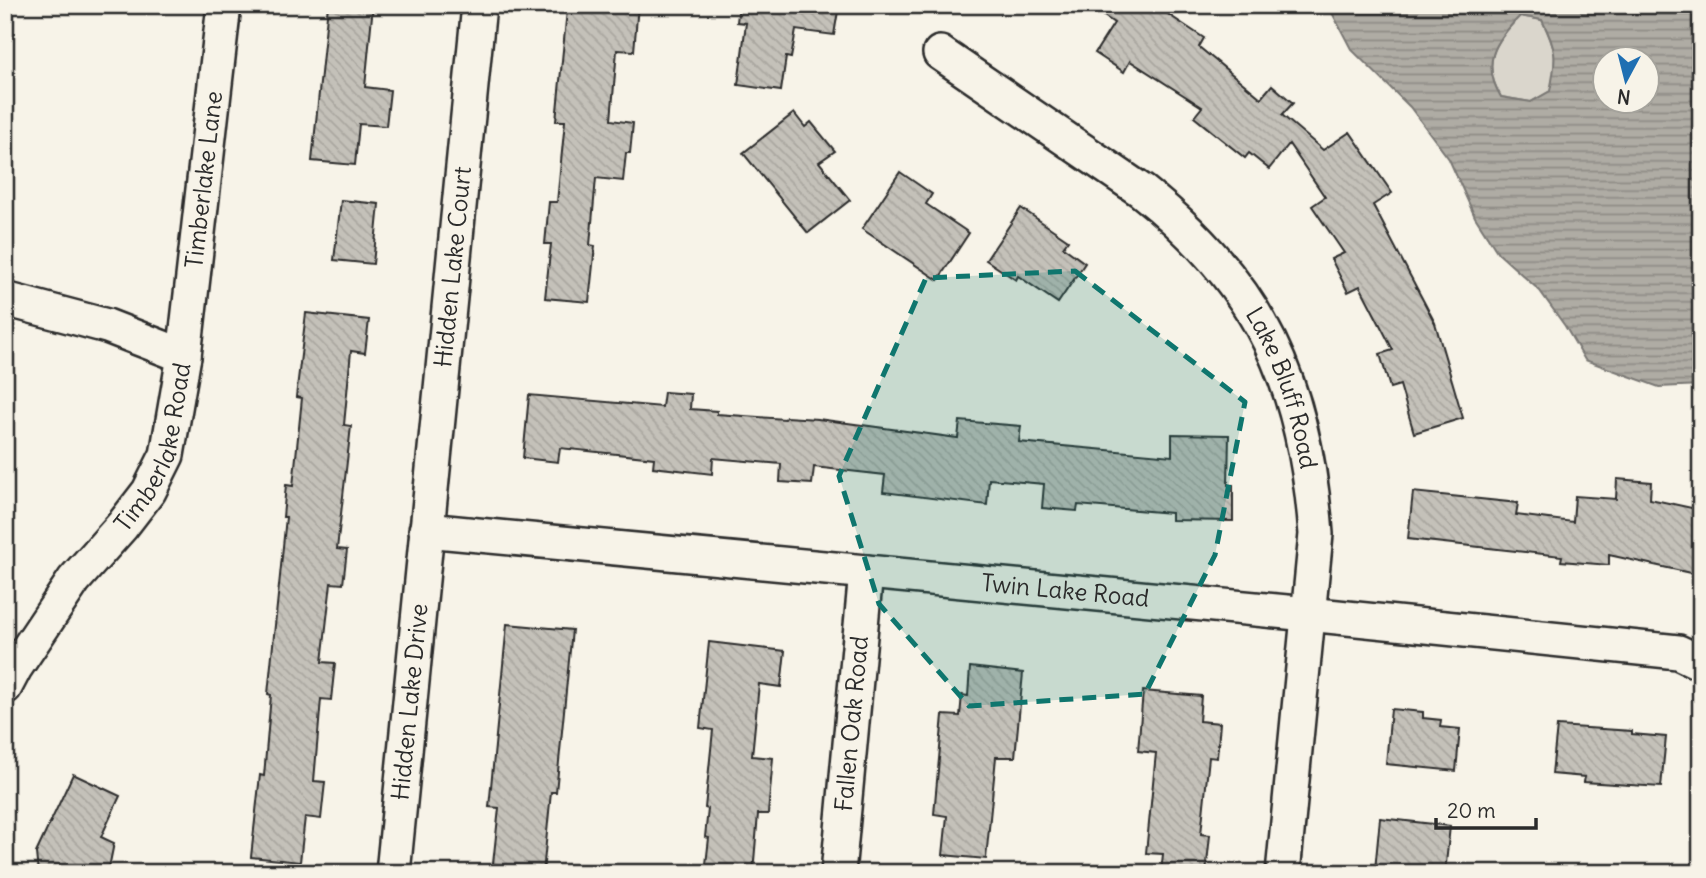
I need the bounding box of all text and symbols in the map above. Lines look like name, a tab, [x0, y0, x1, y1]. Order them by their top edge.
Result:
north arrow	[1590, 46, 1660, 116]
text: N	[1616, 84, 1632, 110]
street label: Timberlake Lane	[178, 89, 228, 270]
street label: Hidden Lake Court	[427, 165, 477, 369]
street label: Lake Bluff Road	[1240, 301, 1324, 471]
street label: Timberlake Road	[107, 360, 197, 537]
street label: Twin Lake Road	[980, 567, 1151, 613]
street label: Hidden Lake Drive	[384, 602, 434, 801]
street label: Fallen Oak Road	[828, 634, 874, 813]
scale bar	[1436, 787, 1536, 831]
text: 20 m	[1447, 797, 1496, 824]

